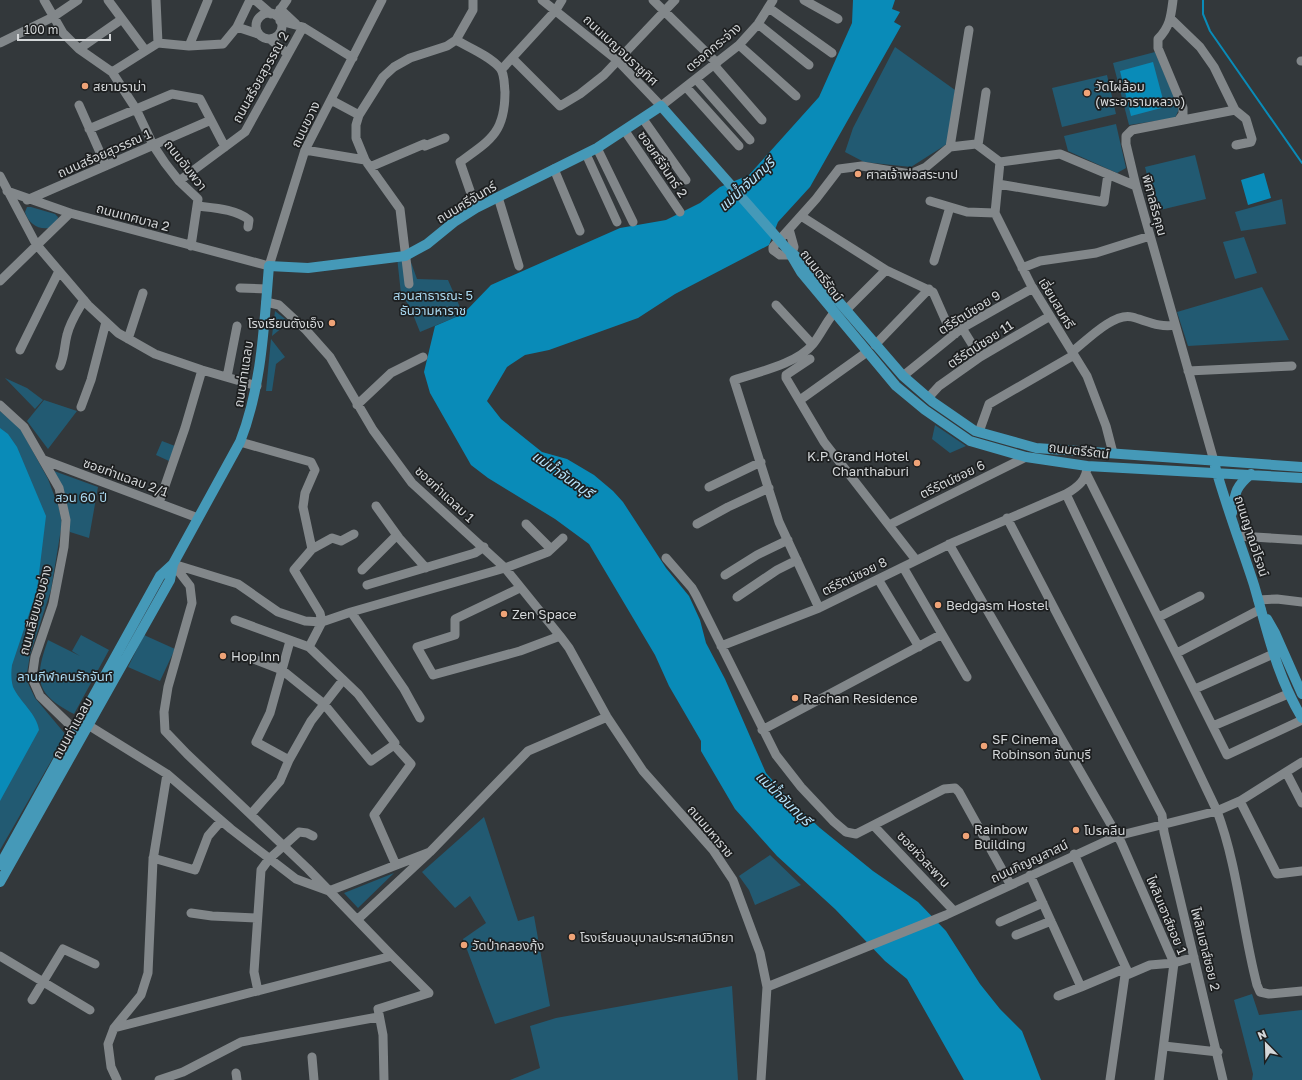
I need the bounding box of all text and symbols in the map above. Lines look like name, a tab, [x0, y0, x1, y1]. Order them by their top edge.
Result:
street label: ถนนเบญจมราชูทิศ	[580, 11, 662, 89]
scale bar	[18, 16, 110, 42]
street label: ตรอกกระจ่าง	[682, 19, 744, 75]
text: 100 m	[24, 22, 58, 37]
street label: ถนนสร้อยสุวรรณ 2	[228, 29, 292, 125]
place label: สยามราม่า	[93, 78, 146, 94]
place label: วัดไผ่ล้อม (พระอารามหลวง)	[1095, 78, 1185, 109]
marker: สยามราม่า	[80, 81, 90, 91]
marker: วัดไผ่ล้อม (พระอารามหลวง)	[1082, 88, 1092, 98]
street label: ถนนขวาง	[287, 98, 323, 150]
street label: ถนนสร้อยสุวรรณ 1	[55, 125, 153, 181]
street label: ซอยศรีจันทร์ 2	[635, 128, 691, 200]
street label: ถนนอัมพวา	[161, 136, 211, 194]
water label: แม่น้ำจันทบุรี	[714, 151, 780, 215]
place label: ศาลเจ้าพ่อสระบาป	[866, 166, 958, 182]
marker: ศาลเจ้าพ่อสระบาป	[853, 169, 863, 179]
street label: พิศาลธีรคุณ	[1139, 172, 1171, 238]
street label: ถนนศรีจันทร์	[433, 177, 500, 226]
street label: ถนนเทศบาล 2	[95, 200, 171, 234]
street label: ถนนตรีรัตน์	[797, 246, 847, 304]
street label: เอี่ยมสมศรี	[1036, 274, 1079, 331]
street label: ตรีรัตน์ซอย 9	[935, 286, 1003, 338]
park label: สวนสาธารณะ 5 ธันวามหาราช	[393, 287, 473, 318]
place label: โรงเรียนตังเอ็ง	[248, 315, 324, 331]
street label: ตรีรัตน์ซอย 11	[944, 317, 1016, 371]
marker: โรงเรียนตังเอ็ง	[327, 318, 337, 328]
street label: ถนนท่าแฉลบ	[230, 339, 256, 409]
street label: ถนนตรีรัตน์	[1048, 438, 1110, 462]
water label: แม่น้ำจันทบุรี	[529, 446, 600, 504]
place label: K.P. Grand Hotel Chanthaburi	[807, 448, 909, 479]
street label: ซอยท่าแฉลบ 2/1	[81, 454, 171, 500]
street label: ตรีรัตน์ซอย 6	[917, 456, 987, 502]
marker: K.P. Grand Hotel Chanthaburi	[912, 458, 922, 468]
street label: ซอยท่าแฉลบ 1	[412, 462, 478, 526]
park label: สวน 60 ปี	[55, 489, 107, 505]
street label: ถนนญาณวิโรจน์	[1231, 493, 1273, 579]
street label: ตรีรัตน์ซอย 8	[819, 553, 889, 599]
street label: ถนนเลียบขอบอ่าง	[15, 563, 55, 657]
place label: Bedgasm Hostel	[946, 597, 1049, 613]
marker: Bedgasm Hostel	[933, 600, 943, 610]
place label: Zen Space	[512, 606, 577, 622]
marker: Zen Space	[499, 609, 509, 619]
place label: Hop Inn	[231, 648, 280, 664]
marker: Hop Inn	[218, 651, 228, 661]
park label: ลานกีฬาคนรักจันท์	[17, 668, 113, 684]
place label: Rachan Residence	[803, 690, 918, 706]
marker: Rachan Residence	[790, 693, 800, 703]
street label: ถนนท่าแฉลบ	[49, 695, 95, 761]
place label: SF Cinema Robinson จันทบุรี	[992, 731, 1091, 762]
marker: SF Cinema Robinson จันทบุรี	[979, 741, 989, 751]
water label: แม่น้ำจันทบุรี	[752, 767, 818, 831]
street label: ถนนมหาราช	[684, 802, 738, 860]
place label: Rainbow Building	[974, 821, 1028, 852]
place label: โปรคลีน	[1084, 822, 1125, 838]
marker: โปรคลีน	[1071, 825, 1081, 835]
street label: ซอยหัวสะพาน	[894, 828, 954, 890]
marker: Rainbow Building	[961, 831, 971, 841]
street label: ถนนภิญญสาสน์	[988, 836, 1070, 886]
street label: ไพลินเฮาส์ซอย 1	[1143, 872, 1191, 957]
street label: ไพลินเฮาส์ซอย 2	[1188, 905, 1224, 992]
place label: โรงเรียนอนุบาลประศาสน์วิทยา	[580, 929, 734, 945]
marker: โรงเรียนอนุบาลประศาสน์วิทยา	[567, 932, 577, 942]
place label: วัดป่าคลองกุ้ง	[472, 937, 544, 953]
marker: วัดป่าคลองกุ้ง	[459, 940, 469, 950]
north arrow	[1246, 1024, 1286, 1064]
text: N	[1256, 1027, 1268, 1042]

